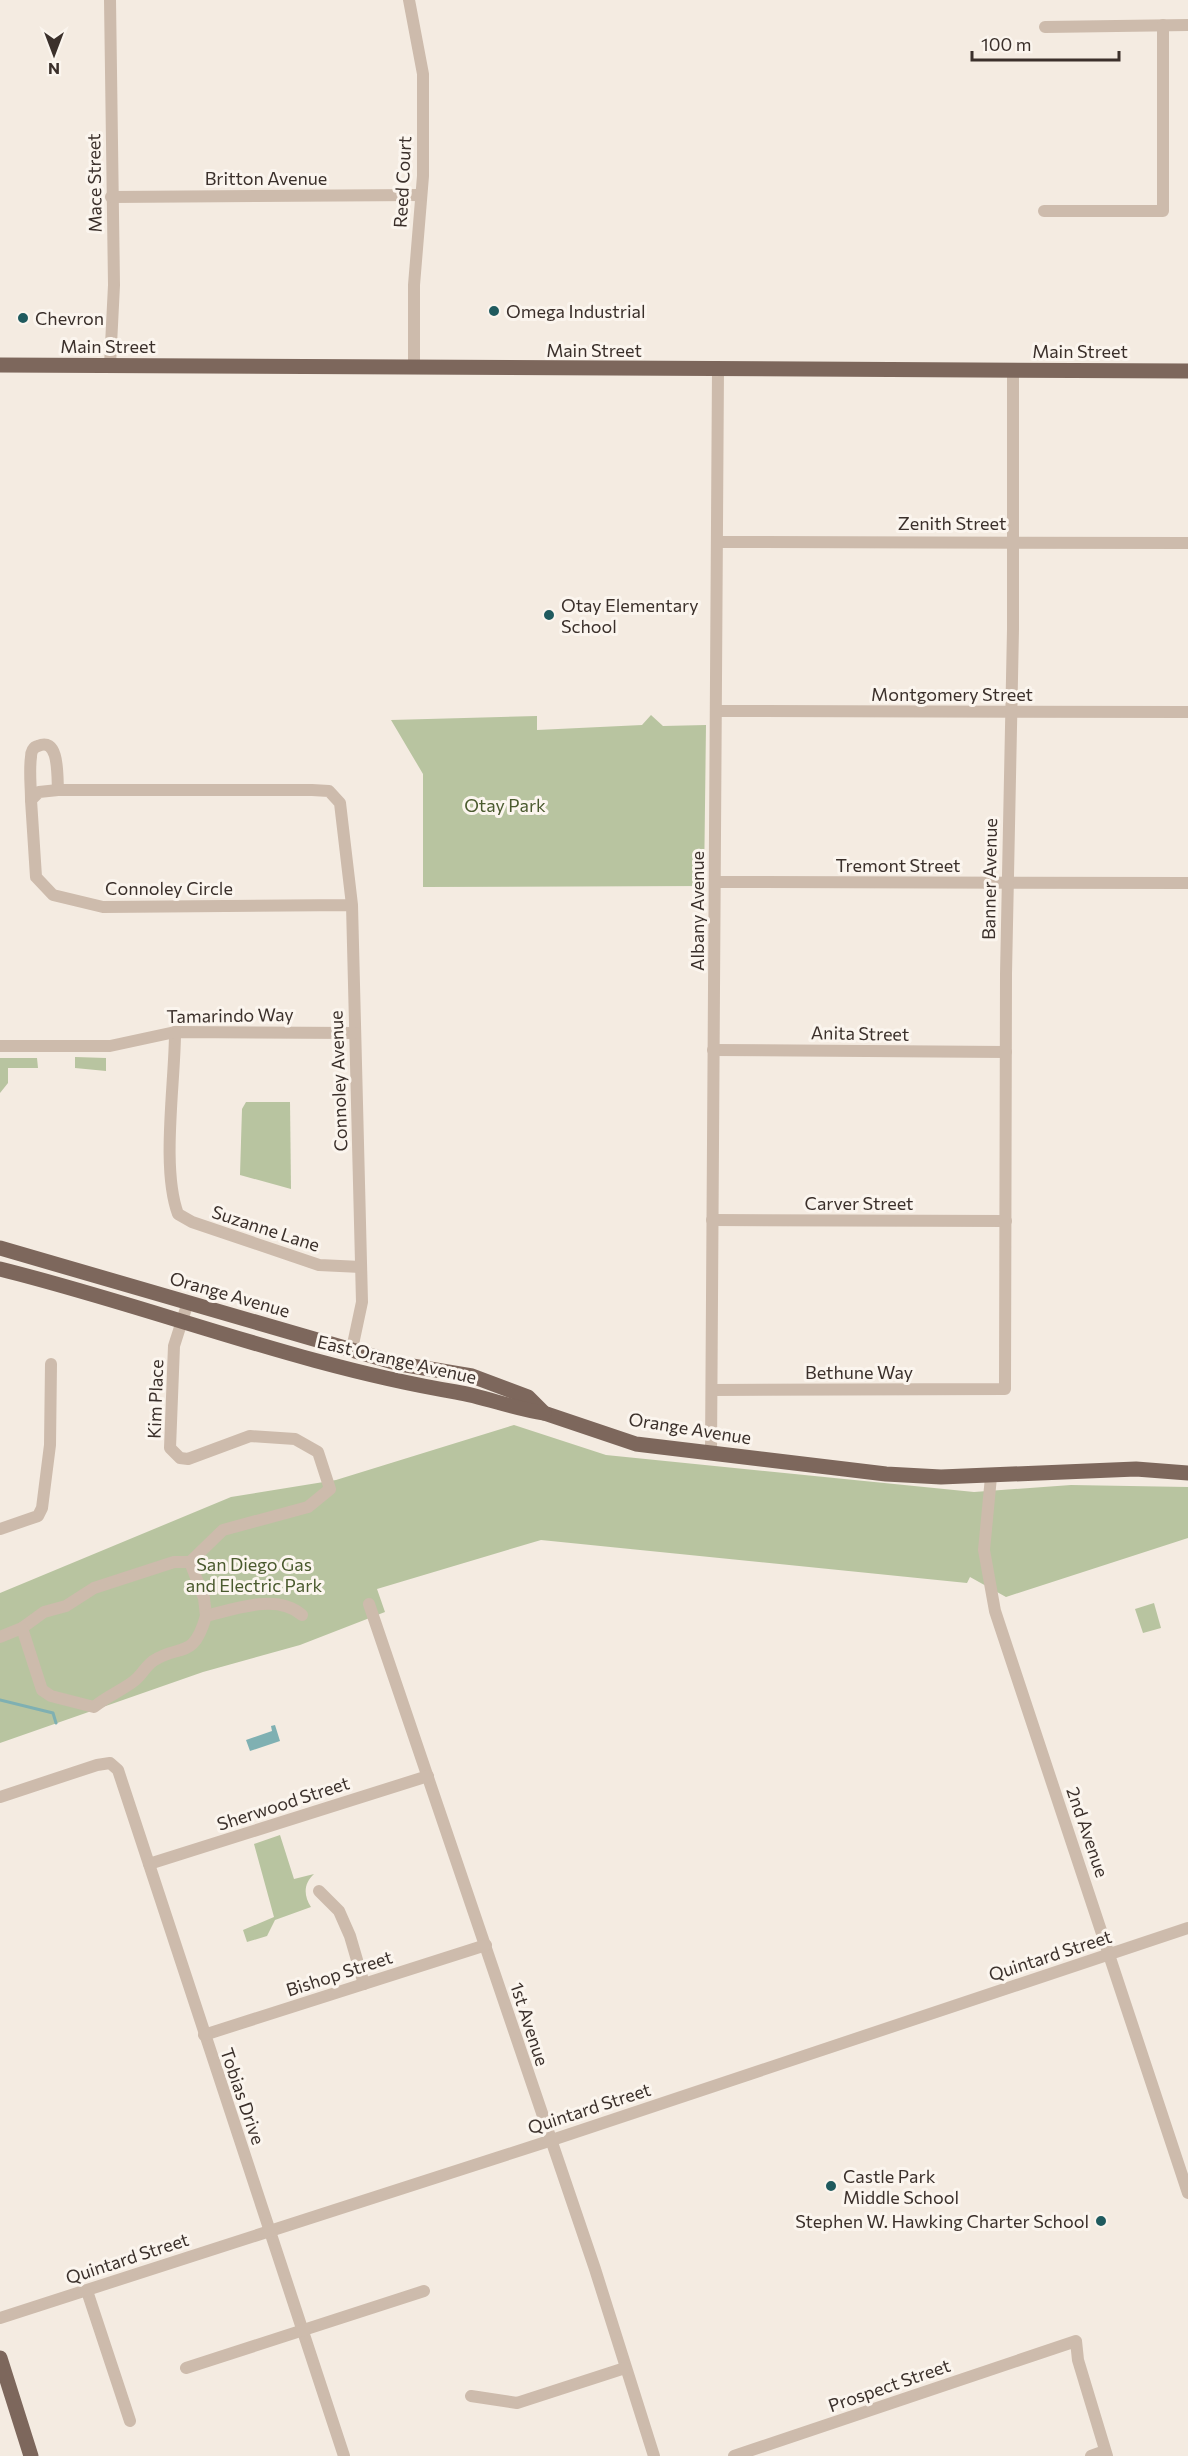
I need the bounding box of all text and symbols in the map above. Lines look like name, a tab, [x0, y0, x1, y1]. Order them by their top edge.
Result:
north arrow	[24, 24, 84, 84]
scale bar	[972, 24, 1119, 62]
text: 100 m	[981, 33, 1031, 55]
text: N	[48, 60, 60, 79]
street label: Mace Street	[82, 133, 106, 233]
street label: Reed Court	[389, 135, 415, 229]
street label: Britton Avenue	[205, 167, 327, 189]
place label: Omega Industrial	[506, 300, 646, 322]
marker: Omega Industrial	[487, 304, 501, 318]
place label: Chevron	[35, 307, 104, 329]
marker: Chevron	[16, 311, 30, 325]
street label: Main Street	[60, 335, 156, 357]
street label: Main Street	[546, 339, 642, 361]
street label: Main Street	[1032, 340, 1128, 362]
street label: Zenith Street	[898, 512, 1006, 534]
place label: Otay Elementary School	[561, 594, 699, 637]
marker: Otay Elementary School	[542, 608, 556, 622]
street label: Montgomery Street	[871, 683, 1033, 705]
park label: Otay Park	[464, 794, 546, 816]
street label: Banner Avenue	[977, 818, 1001, 940]
street label: Albany Avenue	[686, 851, 708, 971]
street label: Tremont Street	[836, 854, 960, 876]
street label: Connoley Circle	[105, 877, 233, 899]
street label: Tamarindo Way	[166, 1003, 294, 1027]
street label: Connoley Avenue	[325, 1010, 351, 1152]
street label: Anita Street	[811, 1021, 909, 1045]
street label: Carver Street	[805, 1192, 913, 1214]
street label: Suzanne Lane	[209, 1200, 323, 1256]
street label: Orange Avenue	[167, 1266, 293, 1322]
street label: East Orange Avenue	[315, 1330, 479, 1388]
street label: Kim Place	[143, 1359, 167, 1439]
street label: Bethune Way	[805, 1361, 913, 1383]
street label: Orange Avenue	[627, 1407, 753, 1449]
park label: San Diego Gas and Electric Park	[186, 1553, 322, 1596]
street label: Sherwood Street	[214, 1771, 352, 1835]
street label: 2nd Avenue	[1062, 1784, 1114, 1880]
street label: Quintard Street	[986, 1925, 1114, 1985]
street label: Bishop Street	[283, 1945, 395, 2001]
street label: 1st Avenue	[506, 1979, 554, 2069]
street label: Tobias Drive	[216, 2045, 270, 2147]
street label: Quintard Street	[525, 2078, 653, 2138]
place label: Castle Park Middle School	[843, 2165, 959, 2208]
marker: Castle Park Middle School	[824, 2179, 838, 2193]
place label: Stephen W. Hawking Charter School	[795, 2210, 1089, 2232]
marker: Stephen W. Hawking Charter School	[1094, 2214, 1108, 2228]
street label: Quintard Street	[63, 2228, 191, 2288]
street label: Prospect Street	[825, 2354, 953, 2416]

